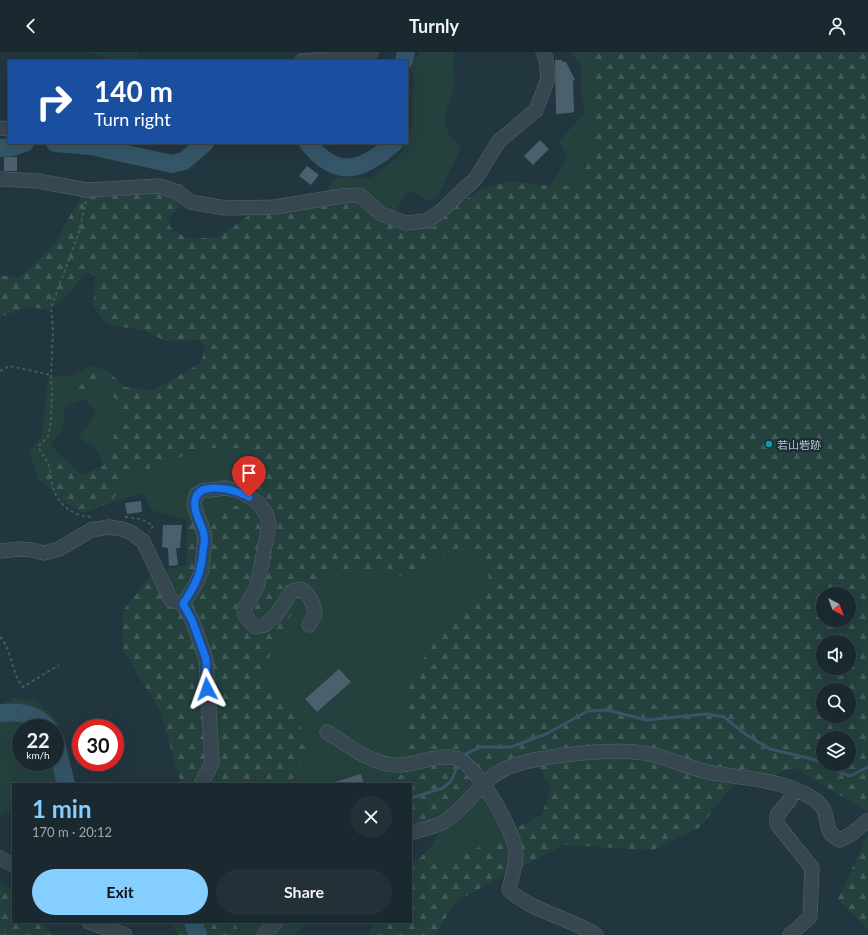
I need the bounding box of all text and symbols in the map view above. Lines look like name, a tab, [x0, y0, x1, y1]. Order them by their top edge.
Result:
icon: back	[20, 15, 42, 37]
text: Turnly	[409, 15, 459, 37]
icon: person	[826, 15, 848, 37]
text: 140 m	[94, 74, 173, 108]
icon: right	[28, 76, 80, 128]
text: Turn right	[94, 108, 171, 130]
place label: 若山砦跡	[777, 438, 821, 451]
marker: 若山砦跡	[764, 439, 774, 449]
pin	[232, 456, 266, 497]
icon: arrive	[238, 462, 260, 484]
north arrow	[816, 587, 856, 627]
map controls	[816, 587, 856, 771]
button: sound	[816, 635, 856, 675]
position arrow	[186, 668, 228, 710]
button: search	[816, 683, 856, 723]
speed limit sign: 30	[72, 719, 124, 771]
text: 22	[26, 728, 50, 752]
button: layers	[816, 731, 856, 771]
text: km/h	[26, 749, 50, 761]
text: 1 min	[32, 794, 92, 823]
button: close	[350, 796, 392, 838]
text: 170 m · 20:12	[32, 824, 112, 840]
button: Exit	[32, 869, 208, 915]
button: Share	[216, 869, 392, 915]

